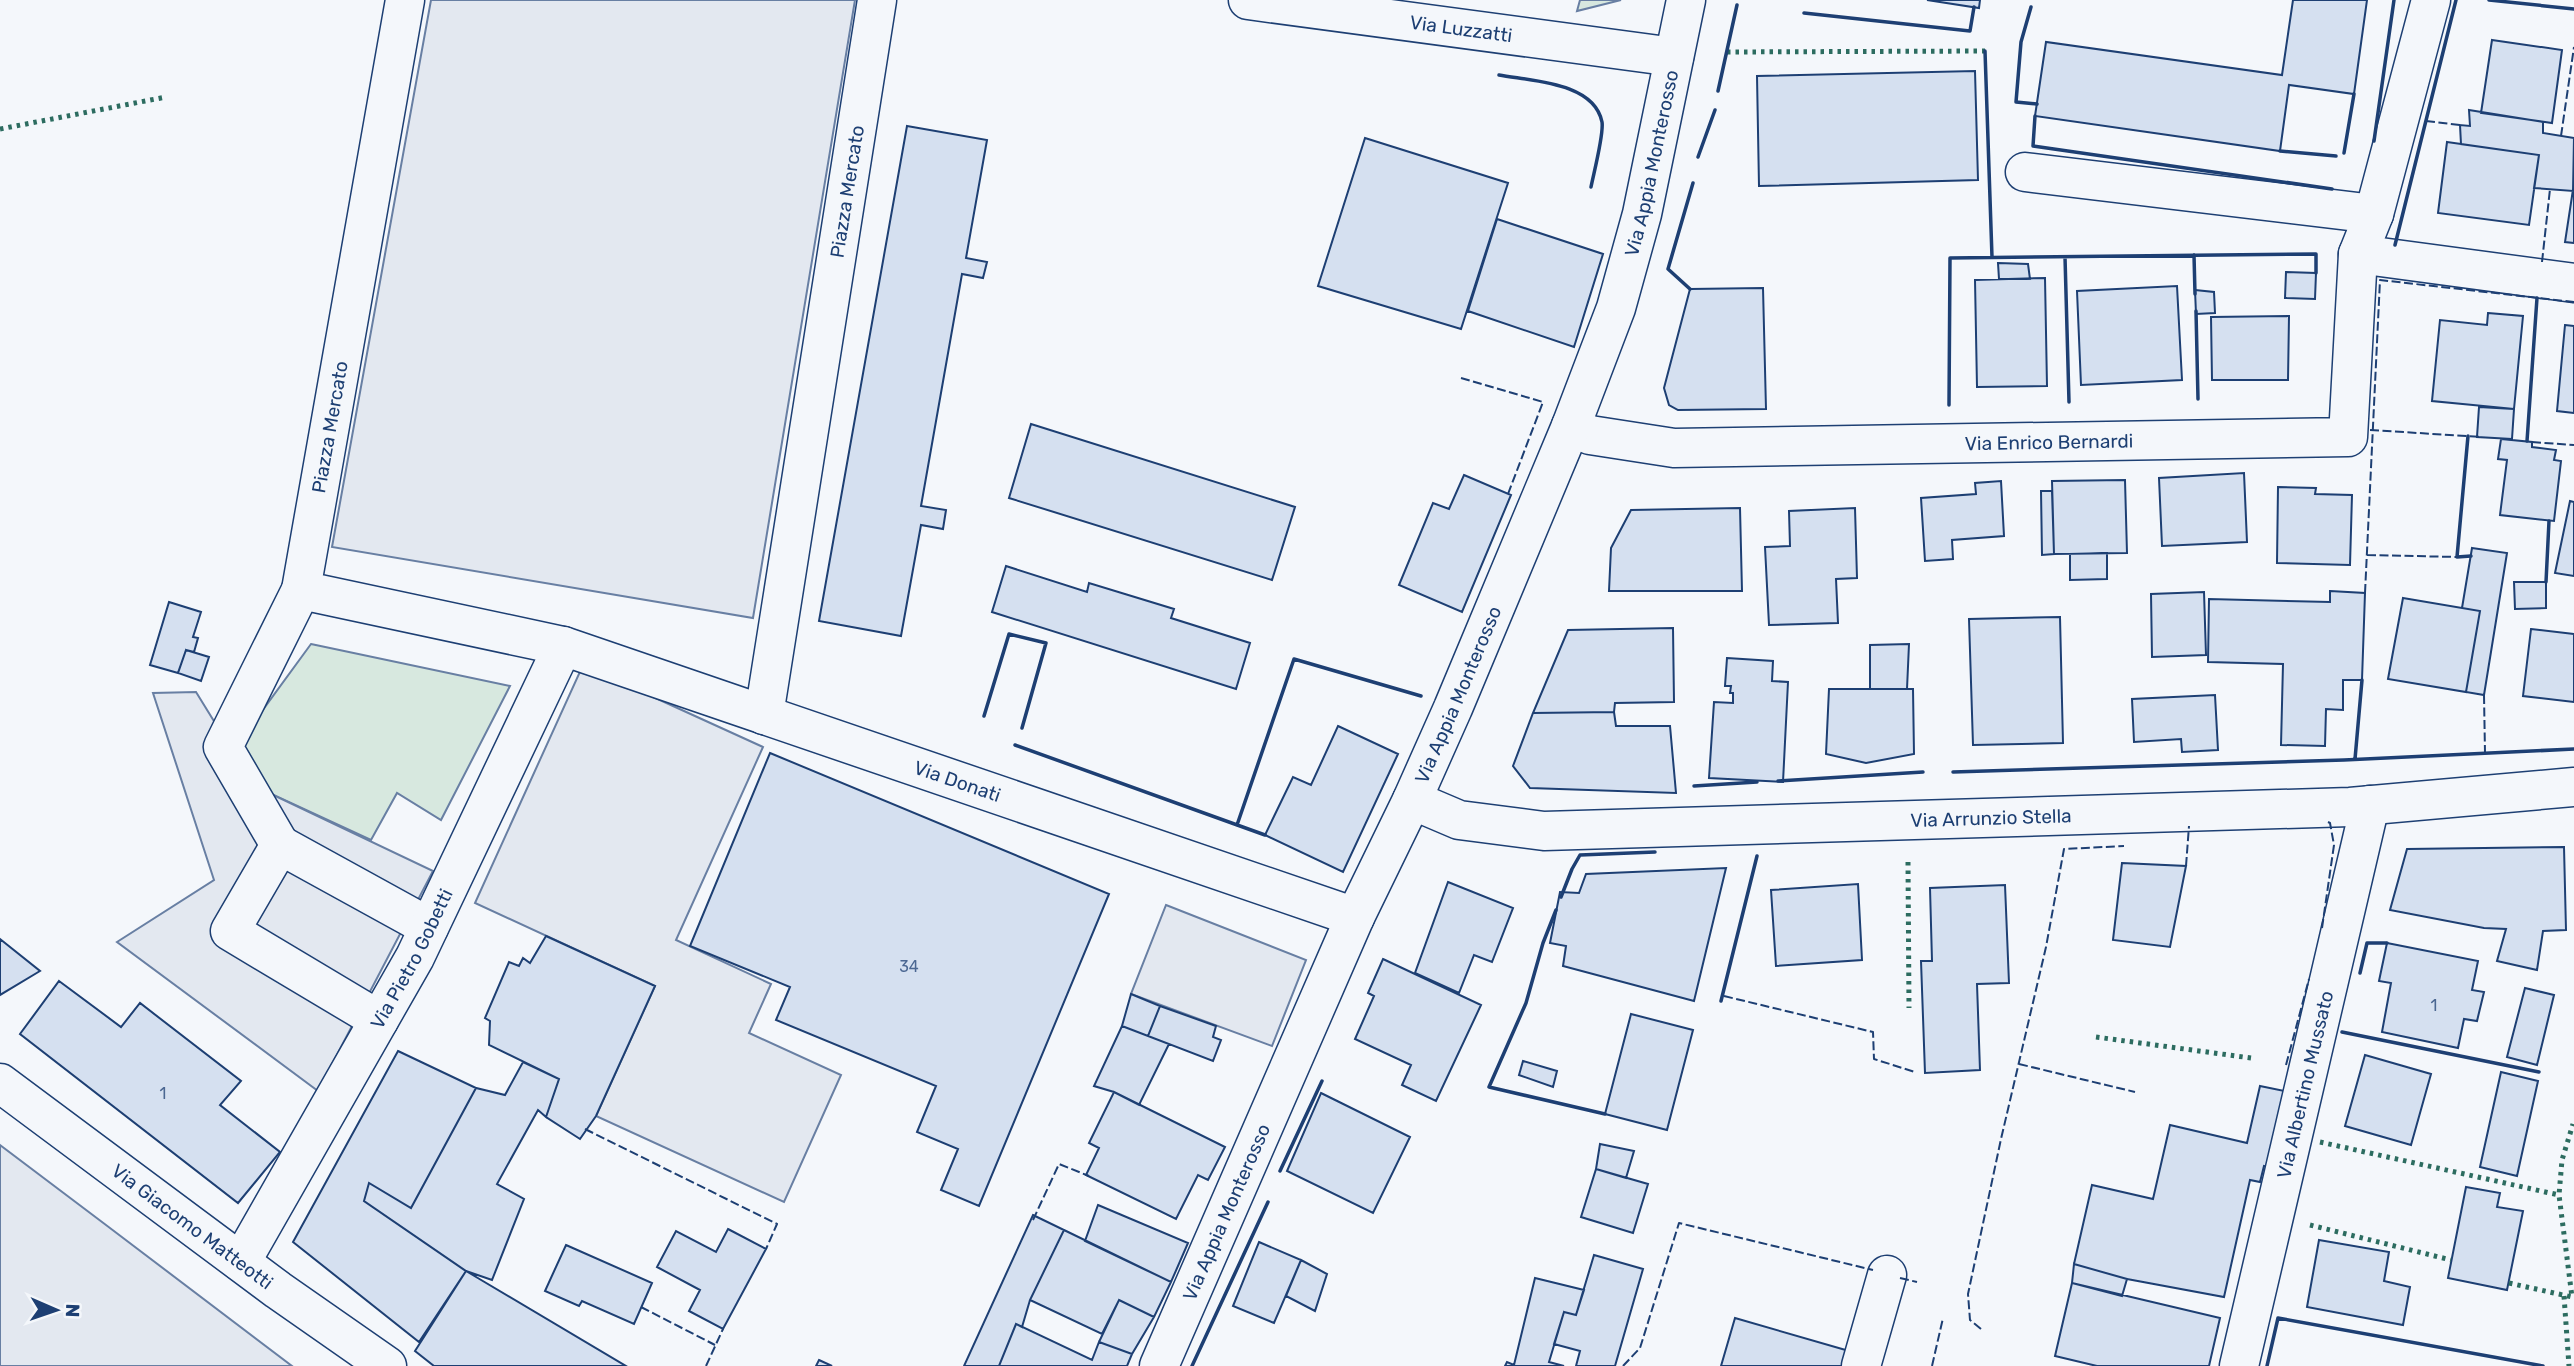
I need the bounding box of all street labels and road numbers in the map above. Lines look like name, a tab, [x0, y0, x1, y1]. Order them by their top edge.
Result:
street label: Via Luzzatti	[1408, 10, 1514, 47]
street label: Via Appia Monterosso	[1619, 68, 1683, 259]
street label: Piazza Mercato	[825, 124, 869, 259]
street label: Piazza Mercato	[307, 359, 353, 495]
street label: Via Enrico Bernardi	[1964, 429, 2133, 455]
street label: Via Appia Monterosso	[1410, 603, 1506, 787]
street label: Via Donati	[911, 756, 1004, 806]
street label: Via Arrunzio Stella	[1910, 804, 2072, 832]
street label: Via Pietro Gobetti	[365, 885, 457, 1033]
street label: Via Albertino Mussato	[2272, 988, 2338, 1181]
street label: Via Appia Monterosso	[1178, 1120, 1275, 1304]
street label: Via Giacomo Matteotti	[107, 1159, 278, 1294]

